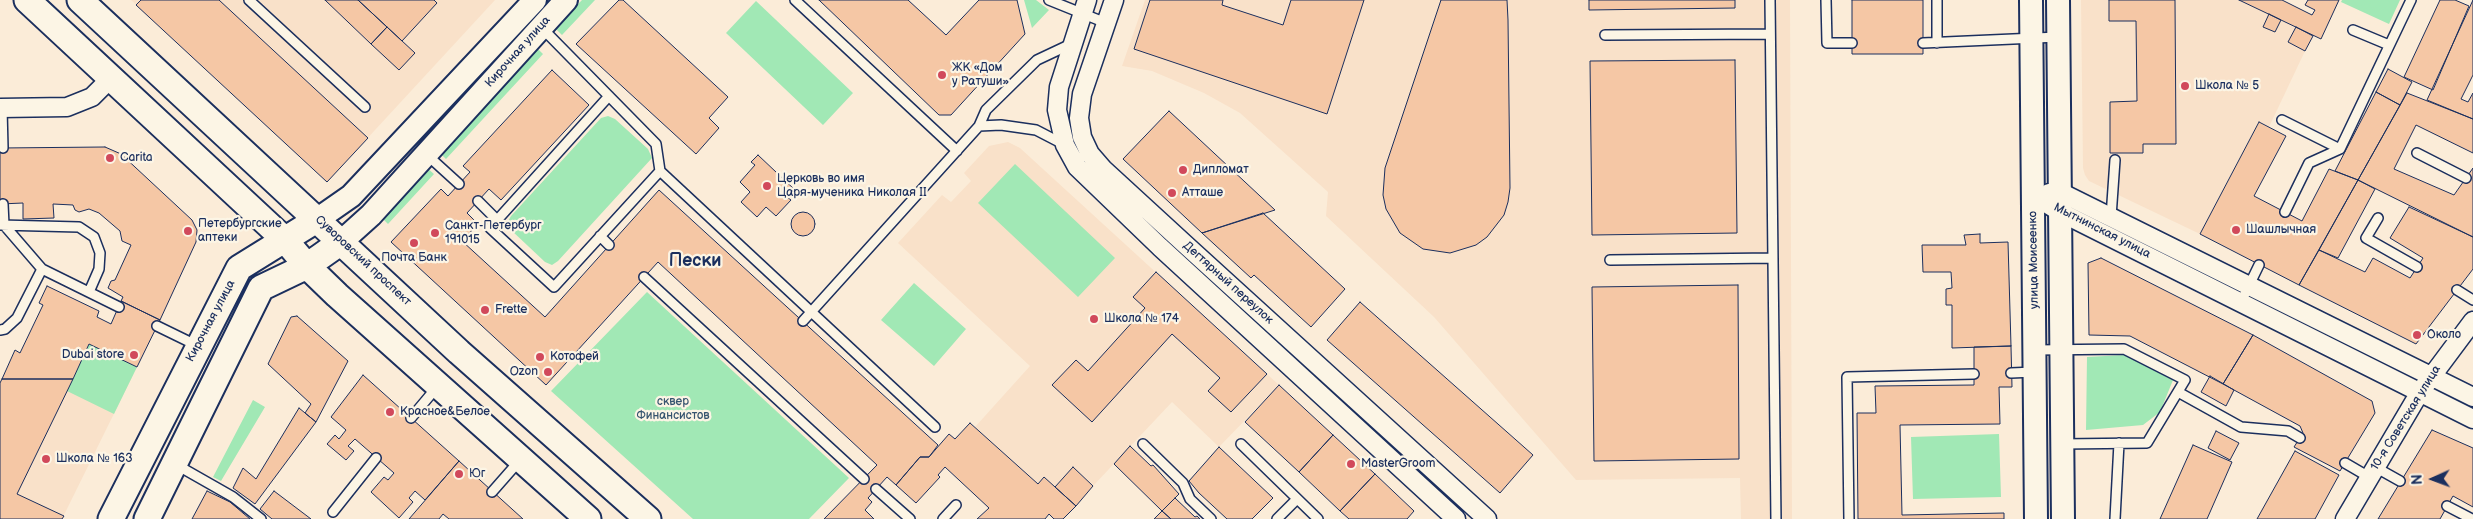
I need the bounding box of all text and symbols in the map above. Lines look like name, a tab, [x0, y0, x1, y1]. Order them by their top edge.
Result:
street label: Кирочная улица	[482, 13, 554, 91]
place label: ЖК «Дом у Ратуши»	[952, 61, 1009, 89]
marker: ЖК «Дом у Ратуши»	[936, 69, 948, 81]
place label: Школа № 5	[2195, 79, 2259, 93]
marker: Школа № 5	[2179, 80, 2191, 92]
place label: Carita	[120, 151, 153, 165]
marker: Carita	[104, 152, 116, 164]
place label: Дипломат	[1193, 163, 1249, 177]
marker: Дипломат	[1177, 164, 1189, 176]
place label: Церковь во имя Царя-мученика Николая II	[777, 172, 927, 200]
marker: Церковь во имя Царя-мученика Николая II	[761, 180, 773, 192]
place label: Атташе	[1182, 186, 1223, 200]
marker: Атташе	[1166, 187, 1178, 199]
street label: Мытнинская улица	[2051, 200, 2153, 262]
street label: улица Моисеенко	[2026, 211, 2042, 309]
street label: Суворовский проспект	[312, 213, 414, 309]
place label: Петербургские аптеки	[198, 217, 282, 245]
place label: Санкт-Петербург 191015	[445, 219, 542, 247]
place label: Шашлычная	[2246, 223, 2316, 237]
marker: Шашлычная	[2230, 224, 2242, 236]
marker: Петербургские аптеки	[182, 225, 194, 237]
marker: Санкт-Петербург 191015	[429, 227, 441, 239]
marker: Почта Банк	[408, 237, 420, 249]
street label: Дегтярный переулок	[1180, 239, 1276, 327]
district label: Пески	[669, 250, 721, 272]
place label: Почта Банк	[381, 251, 447, 265]
street label: Кирочная улица	[183, 278, 239, 364]
place label: Frette	[495, 303, 527, 317]
marker: Frette	[479, 304, 491, 316]
place label: Школа № 174	[1104, 312, 1179, 326]
marker: Школа № 174	[1088, 313, 1100, 325]
place label: Около	[2427, 328, 2461, 342]
marker: Около	[2411, 329, 2423, 341]
place label: Dubai store	[62, 348, 124, 362]
marker: Dubai store	[128, 349, 140, 361]
place label: Котофей	[550, 350, 599, 364]
marker: Котофей	[534, 351, 546, 363]
street label: 10-я Советская улица	[2368, 363, 2444, 473]
place label: Ozon	[510, 365, 538, 379]
marker: Ozon	[542, 366, 554, 378]
park label: сквер Финансистов	[636, 395, 710, 423]
place label: Красное&Белое	[400, 405, 490, 419]
marker: Красное&Белое	[384, 406, 396, 418]
place label: Школа № 163	[56, 452, 133, 466]
marker: Школа № 163	[40, 453, 52, 465]
north arrow	[2408, 454, 2458, 504]
place label: MasterGroom	[1361, 457, 1436, 471]
marker: MasterGroom	[1345, 458, 1357, 470]
place label: Юг	[469, 467, 485, 481]
marker: Юг	[453, 468, 465, 480]
text: N	[2409, 474, 2426, 485]

